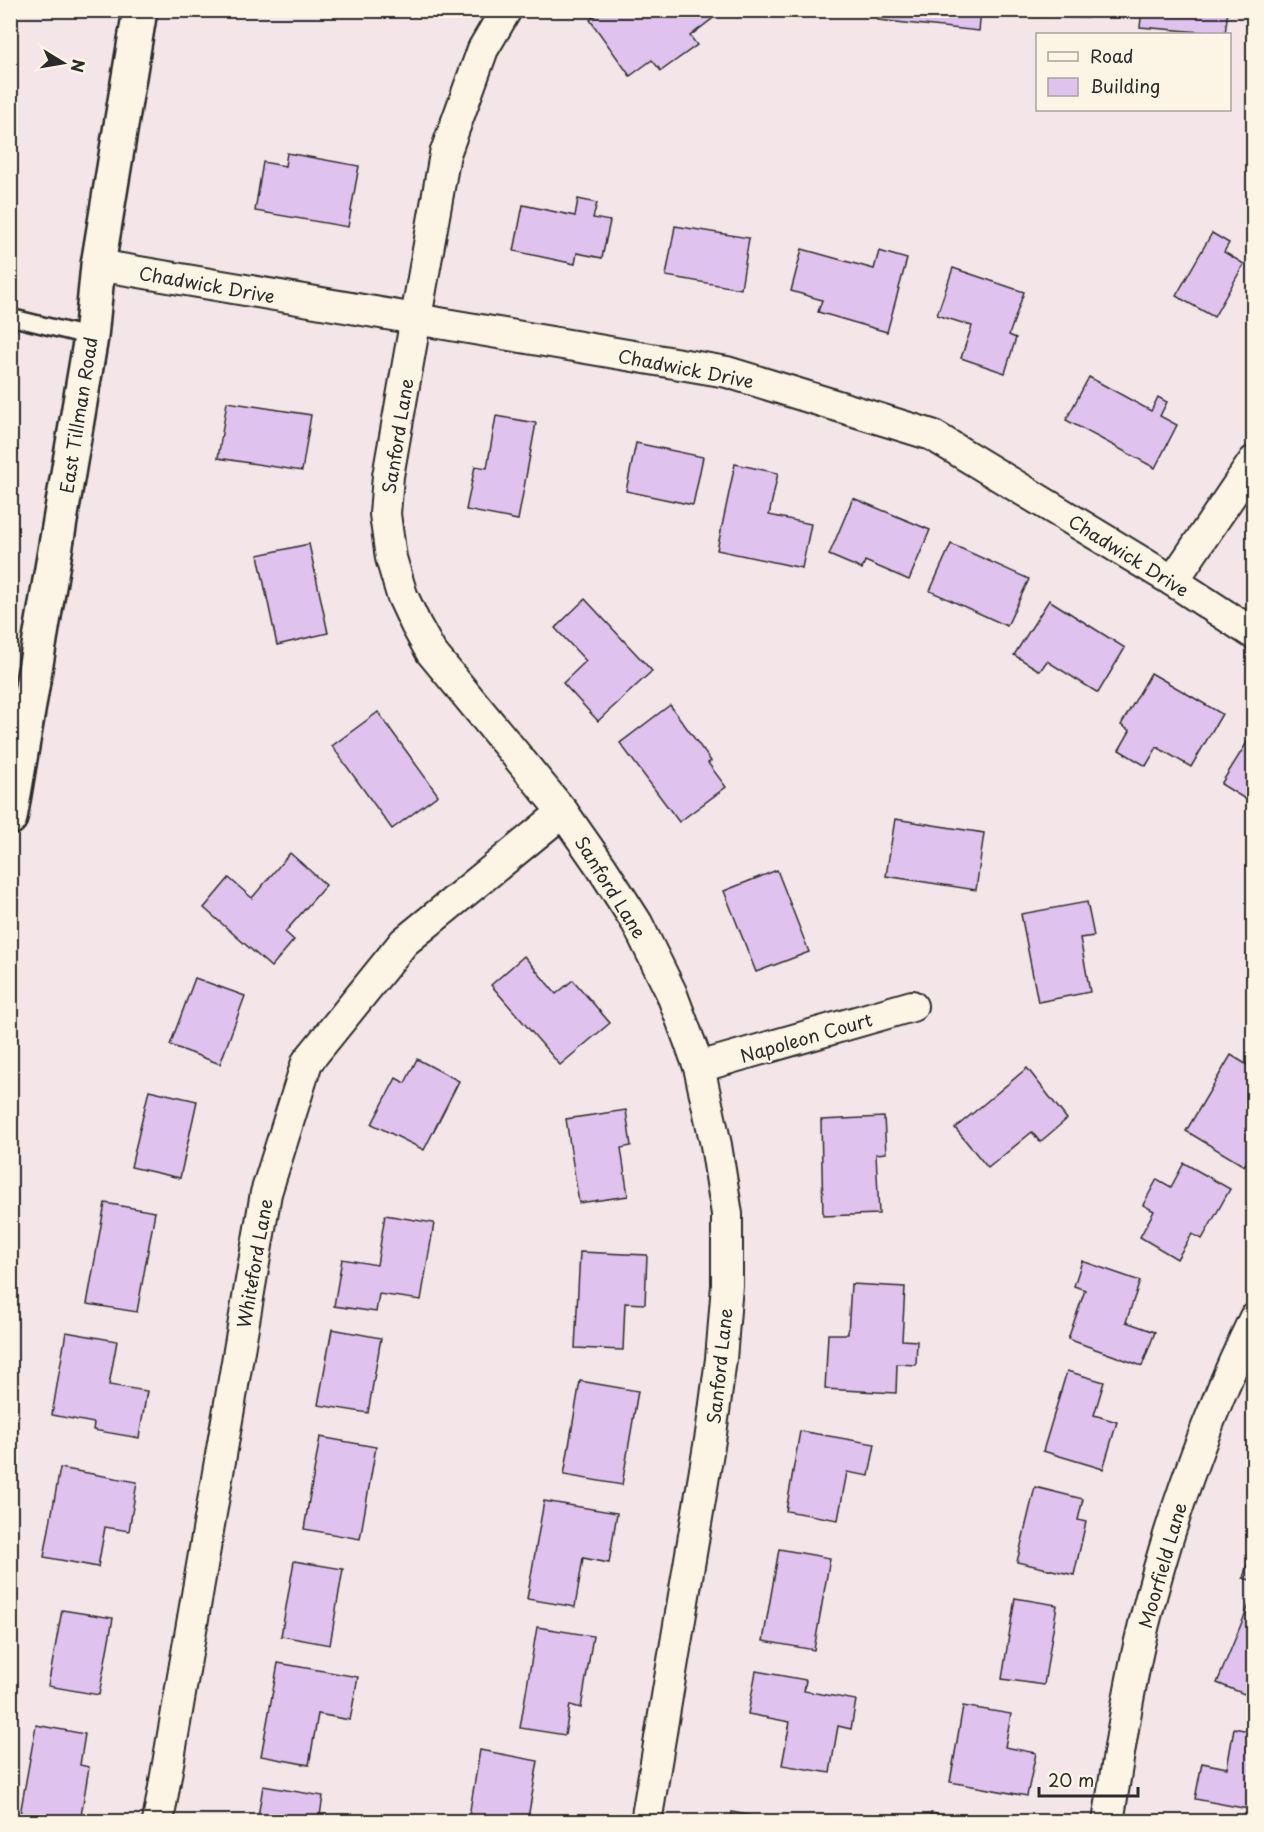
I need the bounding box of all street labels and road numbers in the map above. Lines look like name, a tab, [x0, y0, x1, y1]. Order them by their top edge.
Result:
street label: Chadwick Drive	[137, 259, 277, 309]
street label: East Tillman Road	[52, 335, 104, 495]
street label: Chadwick Drive	[616, 342, 756, 394]
street label: Sanford Lane	[375, 376, 419, 496]
street label: Chadwick Drive	[1063, 507, 1195, 603]
street label: Sanford Lane	[569, 830, 653, 944]
street label: Napoleon Court	[737, 1005, 875, 1069]
street label: Whiteford Lane	[229, 1196, 279, 1330]
street label: Sanford Lane	[699, 1307, 739, 1425]
street label: Moorfield Lane	[1131, 1499, 1193, 1631]

